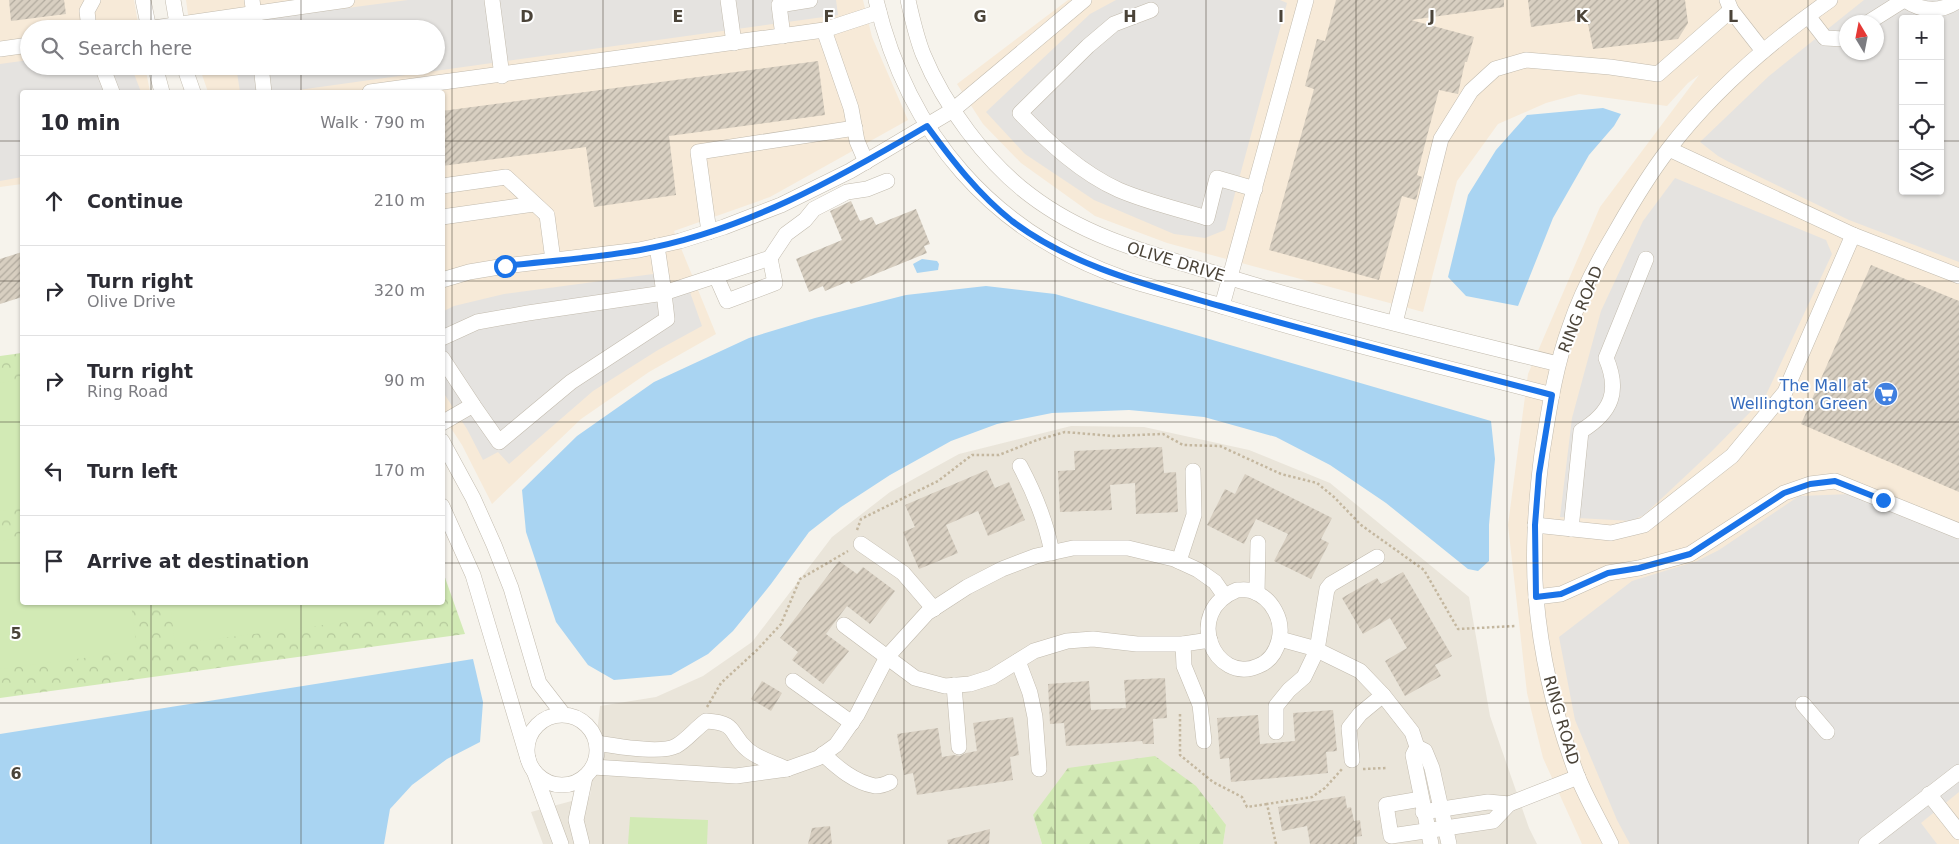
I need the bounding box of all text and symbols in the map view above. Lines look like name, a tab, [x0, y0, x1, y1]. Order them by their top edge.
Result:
text: D	[520, 7, 534, 26]
text: E	[673, 7, 683, 26]
text: F	[824, 7, 834, 26]
text: G	[973, 7, 987, 26]
text: H	[1123, 7, 1137, 26]
text: I	[1278, 7, 1284, 26]
text: J	[1428, 7, 1435, 26]
text: K	[1576, 7, 1589, 26]
text: L	[1728, 7, 1738, 26]
north arrow	[1839, 15, 1884, 60]
map controls	[1899, 15, 1944, 195]
button: +	[1899, 15, 1944, 60]
search box	[20, 20, 445, 75]
icon: search	[38, 34, 66, 62]
text: Search here	[78, 37, 192, 59]
button: −	[1899, 60, 1944, 105]
button: locate	[1899, 105, 1944, 150]
text: 10 min	[40, 111, 121, 135]
text: Walk · 790 m	[320, 113, 425, 132]
button: layers	[1899, 150, 1944, 195]
icon: ahead	[40, 187, 68, 215]
text: Continue	[87, 190, 183, 212]
text: 210 m	[374, 191, 425, 210]
street label: OLIVE DRIVE	[1125, 238, 1227, 285]
route start	[494, 255, 517, 278]
street label: RING ROAD	[1554, 263, 1607, 355]
text: Turn right	[87, 270, 193, 292]
icon: right	[40, 277, 68, 305]
text: 320 m	[374, 281, 425, 300]
text: Olive Drive	[87, 292, 176, 311]
text: Turn right	[87, 360, 193, 382]
icon: right	[40, 367, 68, 395]
text: 90 m	[384, 371, 425, 390]
place label: The Mall at Wellington Green	[1730, 376, 1868, 413]
supermarket icon: The Mall at Wellington Green	[1873, 381, 1899, 407]
text: Ring Road	[87, 382, 168, 401]
icon: left	[40, 457, 68, 485]
text: Turn left	[87, 460, 178, 482]
text: 170 m	[374, 461, 425, 480]
route end	[1872, 489, 1895, 512]
icon: arrive	[40, 547, 68, 575]
text: Arrive at destination	[87, 550, 309, 572]
text: 5	[10, 624, 22, 643]
street label: RING ROAD	[1540, 673, 1583, 767]
text: 6	[10, 764, 22, 783]

